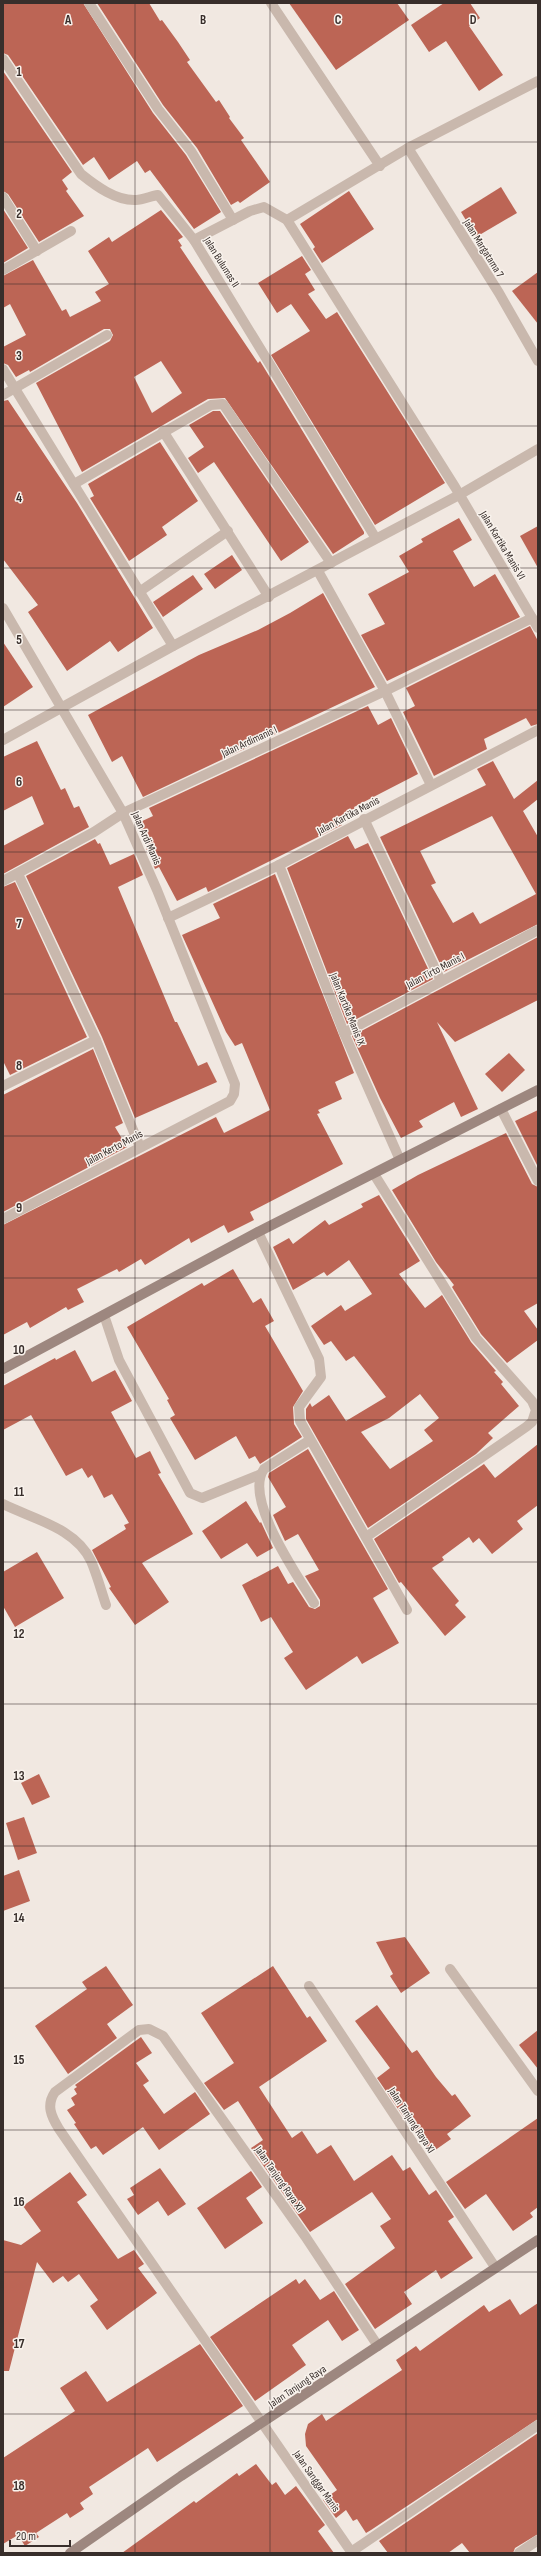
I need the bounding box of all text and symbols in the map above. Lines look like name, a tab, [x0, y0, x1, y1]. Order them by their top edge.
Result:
text: A	[64, 12, 72, 28]
text: B	[200, 12, 206, 28]
text: C	[335, 12, 342, 28]
text: D	[470, 12, 477, 28]
text: 1	[16, 64, 22, 80]
text: 2	[16, 206, 22, 222]
street label: Jalan Margatama 7	[460, 216, 507, 280]
street label: Jalan Bulumas II	[200, 234, 242, 290]
text: 3	[16, 348, 22, 364]
text: 4	[16, 490, 22, 506]
street label: Jalan Kartika Manis VI	[476, 508, 528, 582]
text: 5	[16, 632, 22, 648]
street label: Jalan Ardimanis I	[218, 723, 279, 760]
text: 6	[16, 774, 22, 790]
street label: Jalan Kartika Manis	[314, 794, 382, 838]
street label: Jalan Ardi Manis	[129, 809, 164, 867]
text: 7	[16, 916, 22, 932]
street label: Jalan Tirto Manis I	[403, 950, 467, 992]
street label: Jalan Kartika Manis IX	[327, 970, 368, 1048]
text: 8	[16, 1058, 22, 1074]
street label: Jalan Kerto Manis	[83, 1127, 145, 1168]
text: 9	[16, 1200, 22, 1216]
text: 10	[13, 1342, 25, 1358]
text: 11	[14, 1484, 24, 1500]
text: 12	[14, 1626, 25, 1642]
text: 13	[14, 1768, 25, 1784]
text: 14	[13, 1910, 25, 1926]
text: 15	[14, 2052, 25, 2068]
street label: Jalan Tanjung Raya XI	[385, 2084, 438, 2155]
street label: Jalan Tanjung Raya XII	[251, 2143, 307, 2215]
text: 16	[13, 2194, 25, 2210]
text: 17	[14, 2336, 25, 2352]
street label: Jalan Tanjung Raya	[265, 2362, 329, 2411]
street label: Jalan Sanggar Manis	[290, 2447, 343, 2515]
text: 18	[13, 2478, 25, 2494]
scale bar	[10, 2522, 70, 2548]
text: 20 m	[16, 2529, 36, 2544]

